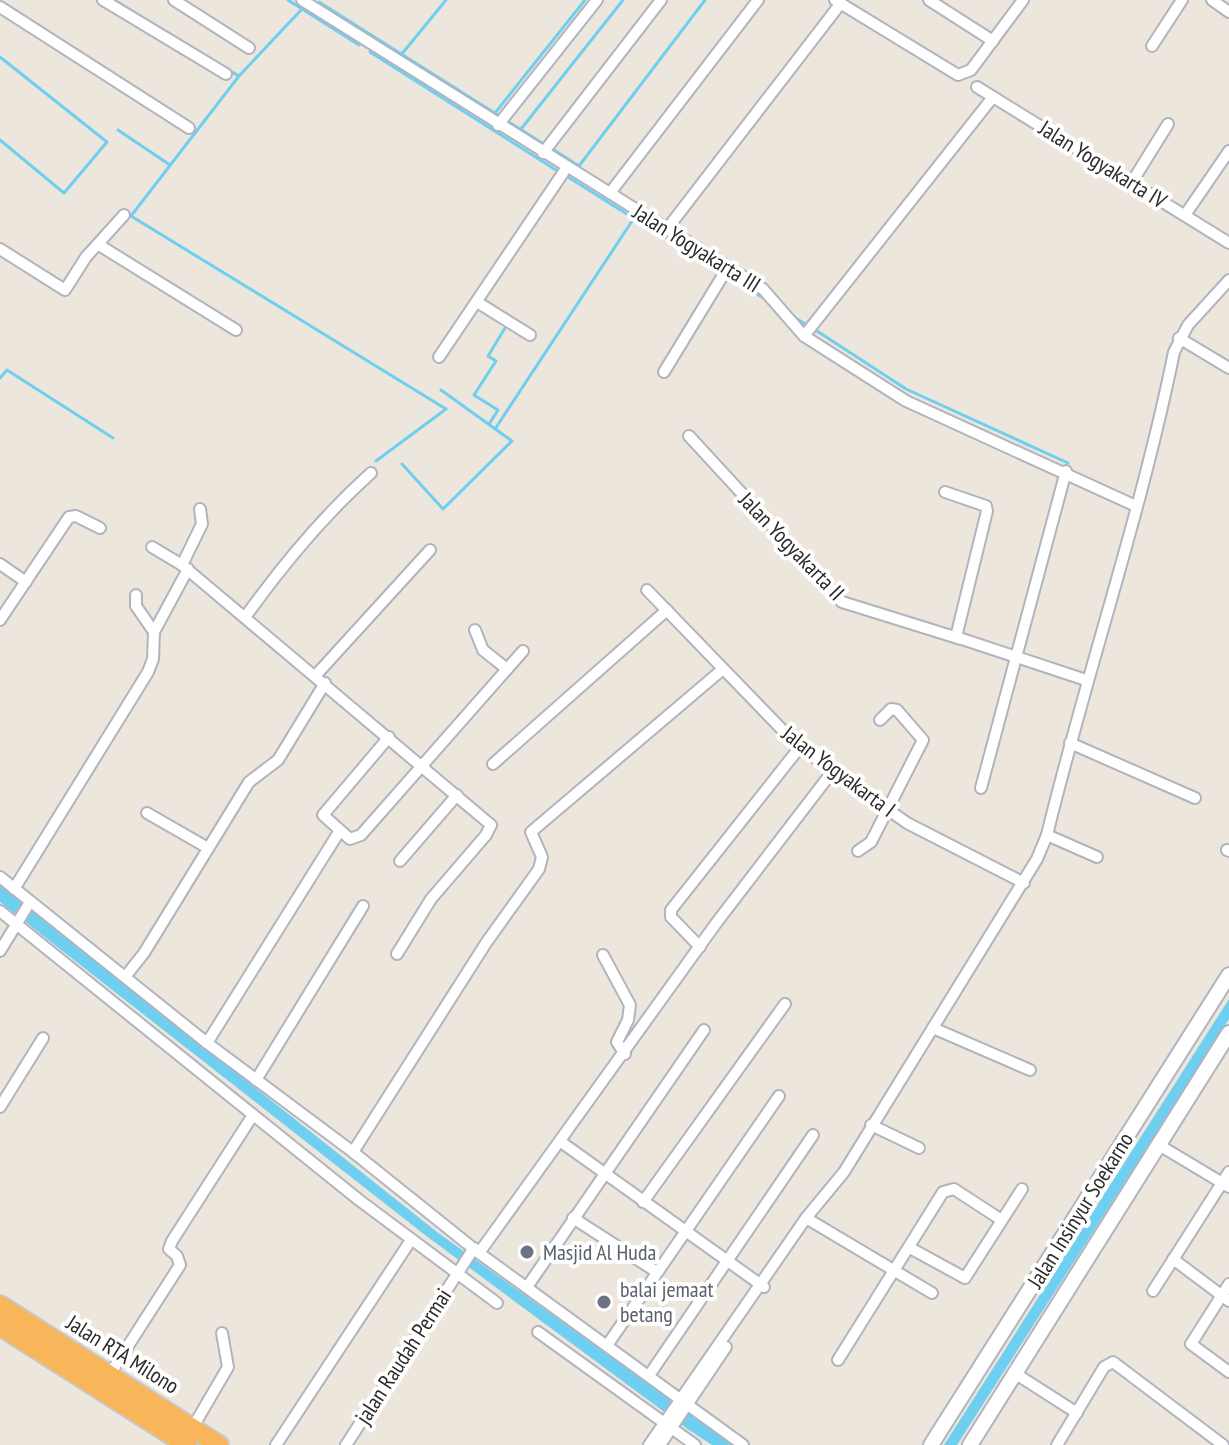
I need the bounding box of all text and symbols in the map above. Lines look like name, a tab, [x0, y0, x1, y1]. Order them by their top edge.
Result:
street label: Jalan Yogyakarta IV	[1033, 113, 1173, 215]
street label: Jalan Yogyakarta III	[627, 197, 766, 298]
street label: Jalan Yogyakarta II	[733, 485, 851, 606]
street label: Jalan Yogyakarta I	[776, 719, 901, 823]
street label: Jalan Insinyur Soekarno	[1020, 1127, 1139, 1294]
place label: Masjid Al Huda	[543, 1238, 656, 1266]
marker: Masjid Al Huda	[518, 1243, 536, 1261]
place label: balai jemaat betang	[620, 1275, 714, 1328]
street label: jalan Raudah Permai	[349, 1283, 457, 1429]
marker: balai jemaat betang	[595, 1293, 613, 1311]
street label: Jalan RTA Milono	[61, 1308, 184, 1400]

